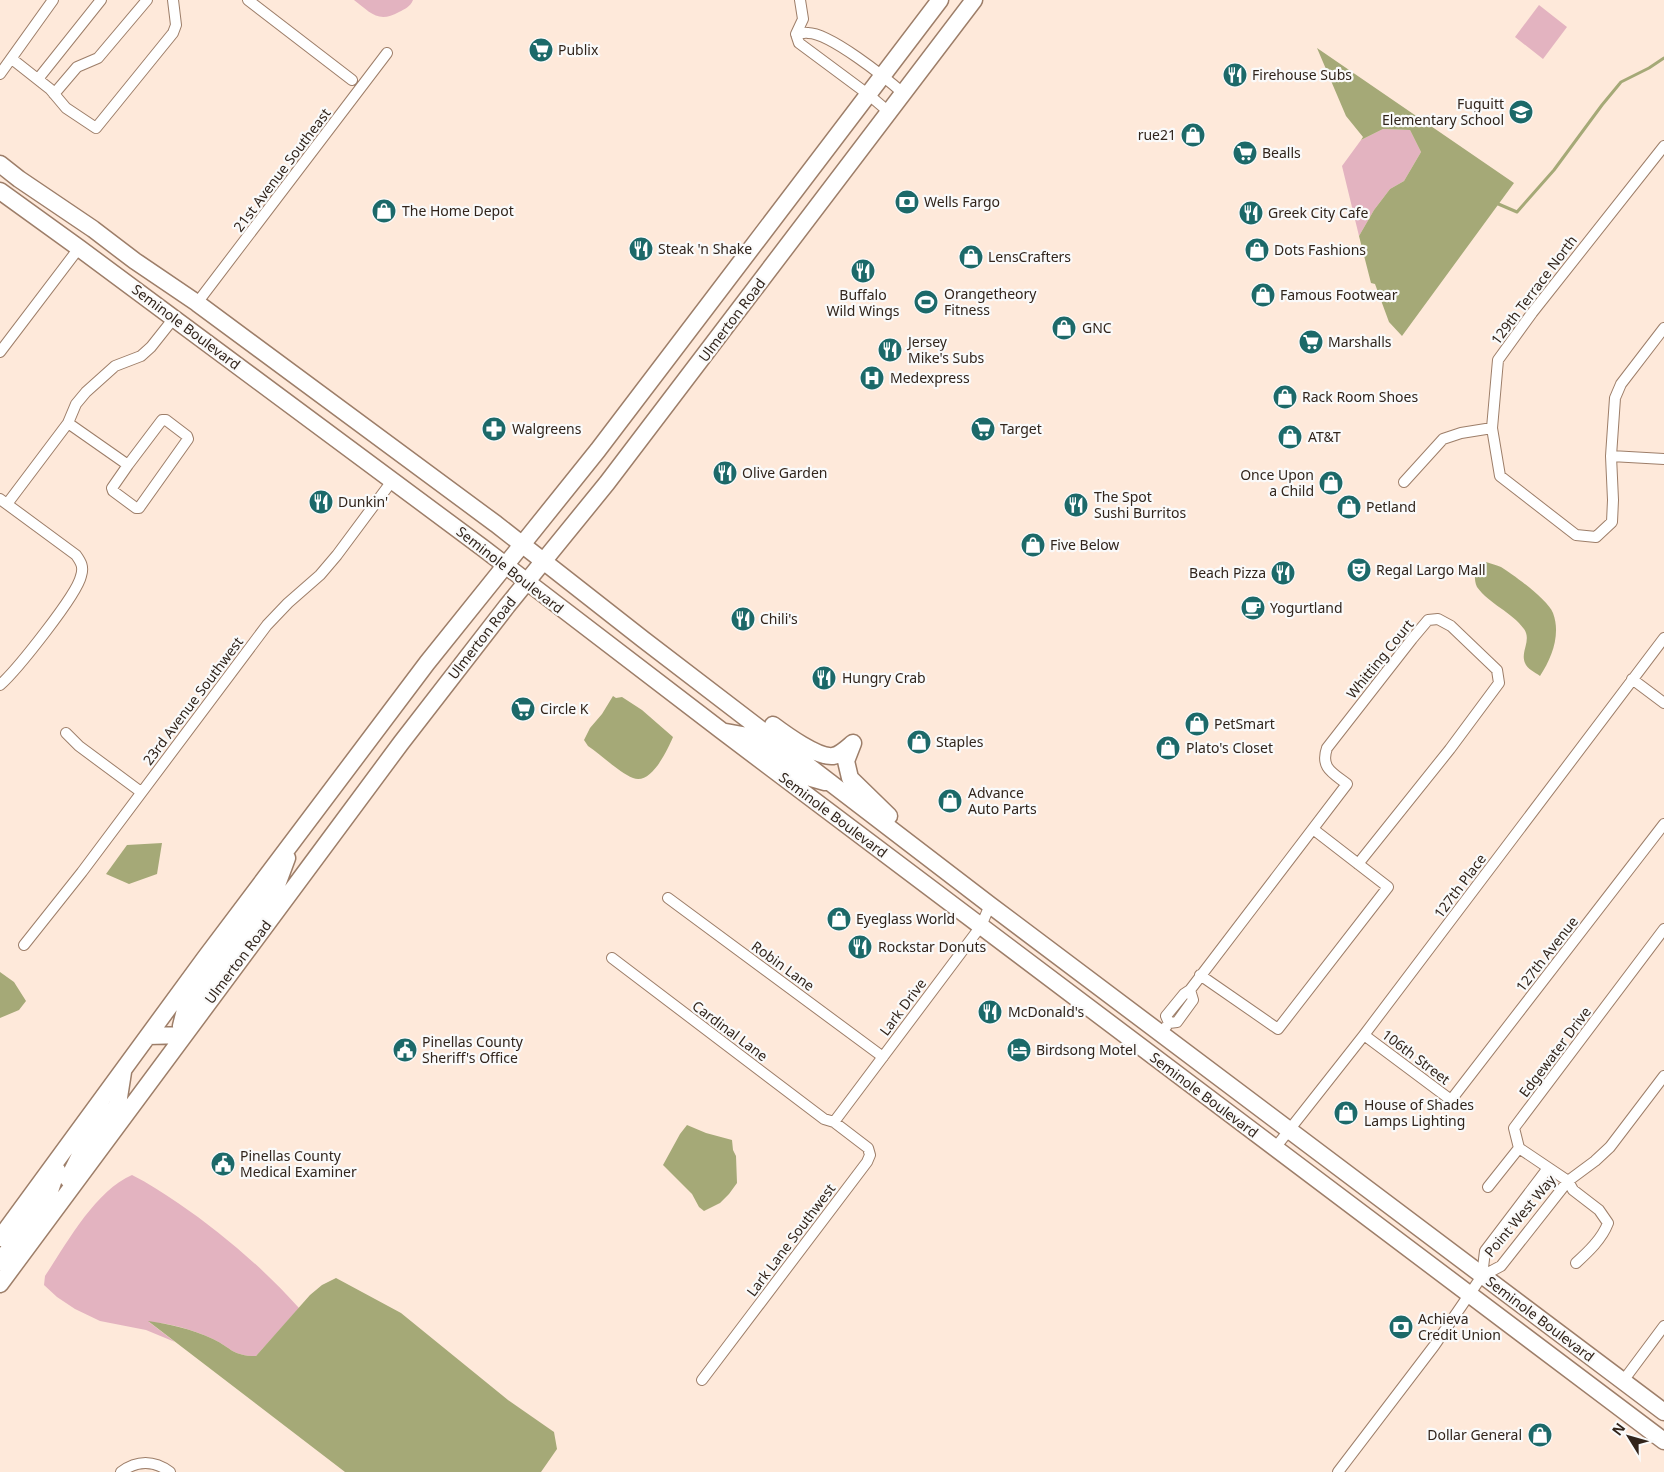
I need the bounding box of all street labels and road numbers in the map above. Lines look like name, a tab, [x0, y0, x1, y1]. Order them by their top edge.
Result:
street label: 21st Avenue Southeast	[229, 104, 334, 235]
street label: 129th Terrace North	[1486, 231, 1581, 348]
street label: Ulmerton Road	[694, 274, 769, 365]
street label: Seminole Boulevard	[128, 280, 244, 374]
street label: Seminole Boulevard	[453, 522, 568, 617]
street label: Ulmerton Road	[443, 592, 520, 683]
street label: Whitting Court	[1342, 615, 1417, 702]
street label: 23rd Avenue Southwest	[138, 633, 247, 769]
street label: Seminole Boulevard	[775, 768, 891, 862]
street label: 127th Place	[1429, 850, 1490, 922]
street label: 127th Avenue	[1511, 912, 1582, 995]
street label: Ulmerton Road	[200, 916, 275, 1007]
street label: Robin Lane	[748, 936, 819, 995]
street label: Lark Drive	[875, 974, 930, 1039]
street label: Cardinal Lane	[689, 996, 772, 1065]
street label: Edgewater Drive	[1514, 1003, 1595, 1101]
street label: 106th Street	[1378, 1025, 1454, 1088]
street label: Seminole Boulevard	[1146, 1048, 1262, 1142]
street label: Point West Way	[1480, 1170, 1560, 1261]
street label: Lark Lane Southwest	[742, 1179, 839, 1300]
street label: Seminole Boulevard	[1482, 1272, 1598, 1366]

